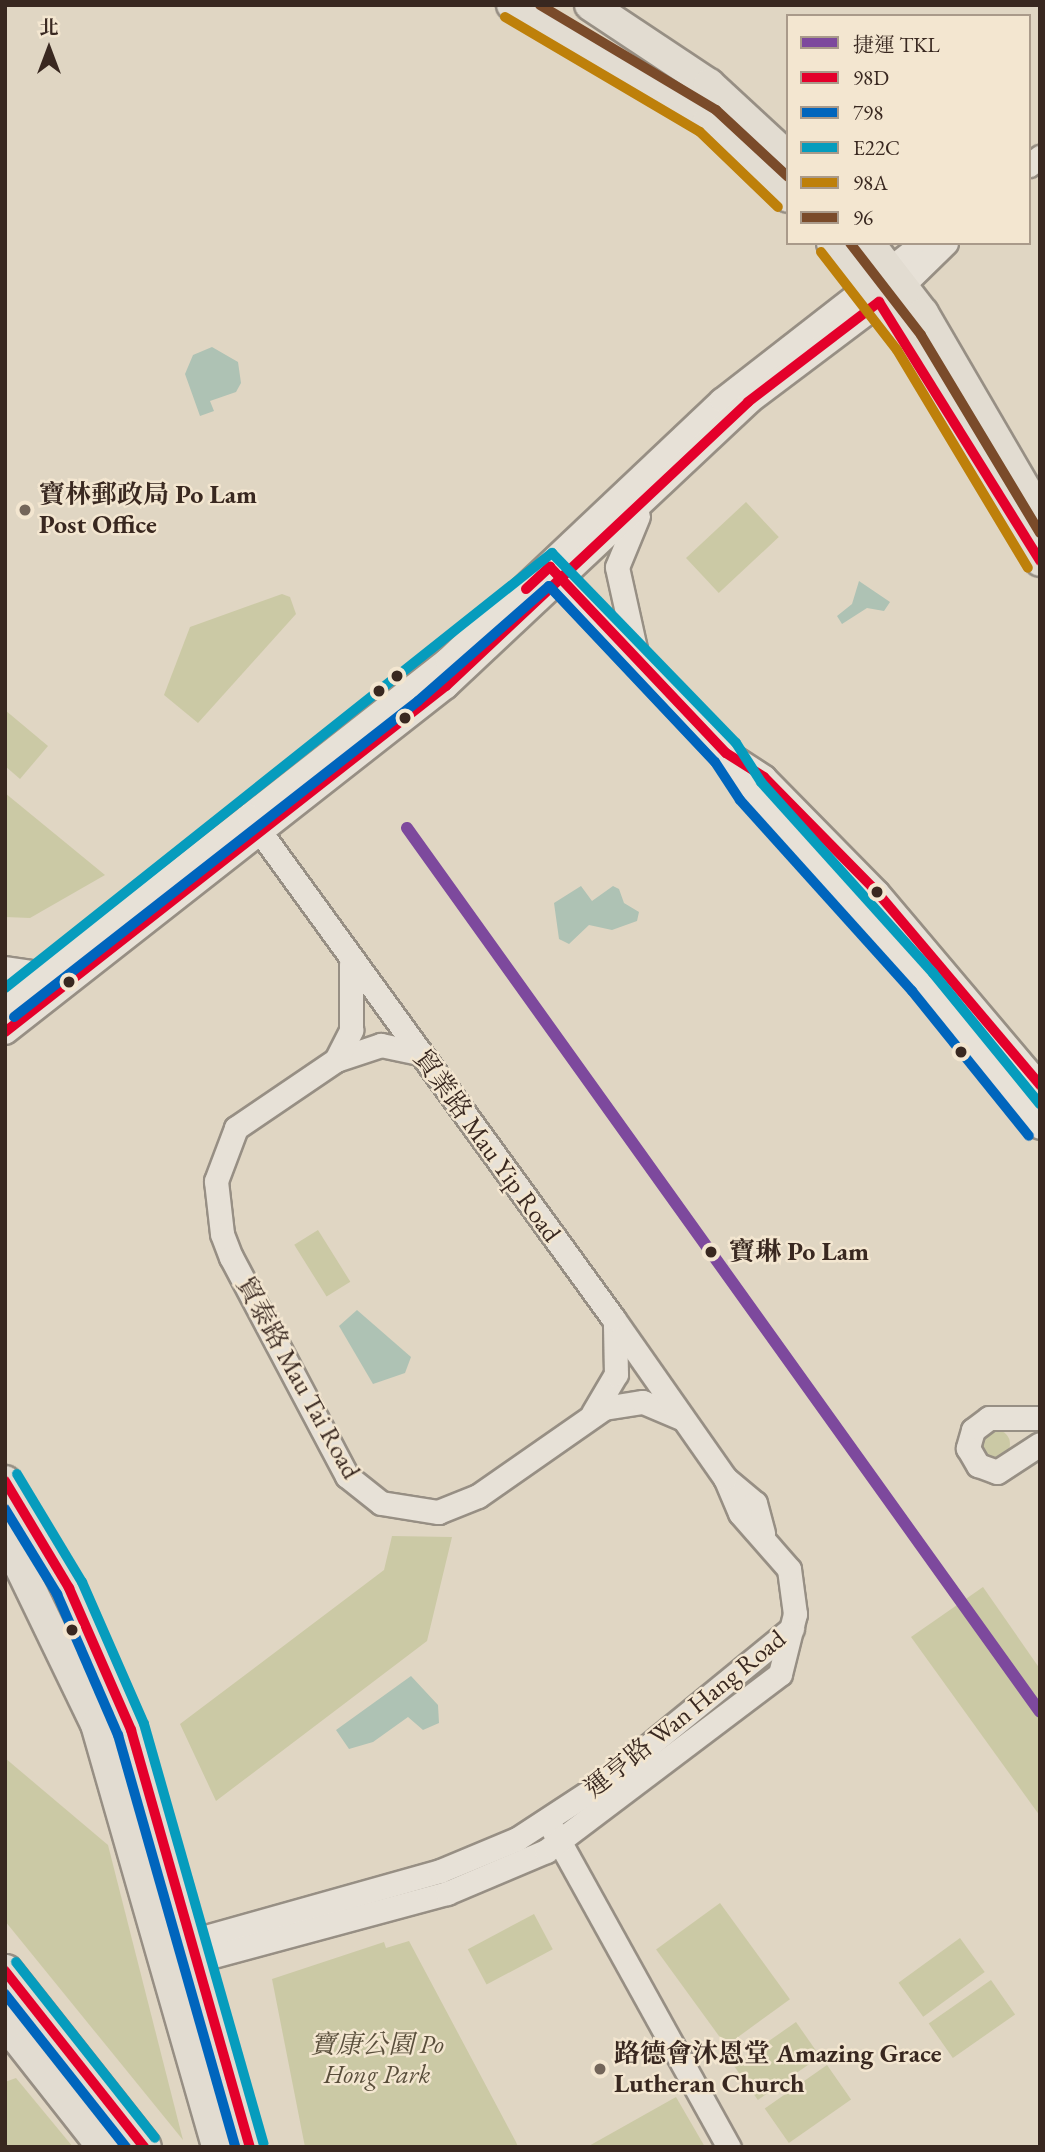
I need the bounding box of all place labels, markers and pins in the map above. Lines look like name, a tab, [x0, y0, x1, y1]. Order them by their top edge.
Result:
place label: 寶林郵政局 Po Lam Post Office	[39, 479, 257, 540]
marker: 寶林郵政局 Po Lam Post Office	[17, 502, 33, 518]
unlabelled marker	[390, 669, 404, 683]
unlabelled marker	[372, 684, 386, 698]
unlabelled marker	[398, 711, 412, 725]
unlabelled marker	[870, 885, 884, 899]
unlabelled marker	[62, 975, 76, 989]
unlabelled marker	[954, 1045, 968, 1059]
place label: 寶琳 Po Lam	[729, 1236, 869, 1268]
marker: 寶琳 Po Lam	[699, 1240, 723, 1264]
unlabelled marker	[65, 1623, 79, 1637]
place label: 路德會沐恩堂 Amazing Grace Lutheran Church	[614, 2038, 942, 2100]
marker: 路德會沐恩堂 Amazing Grace Lutheran Church	[592, 2061, 608, 2077]

